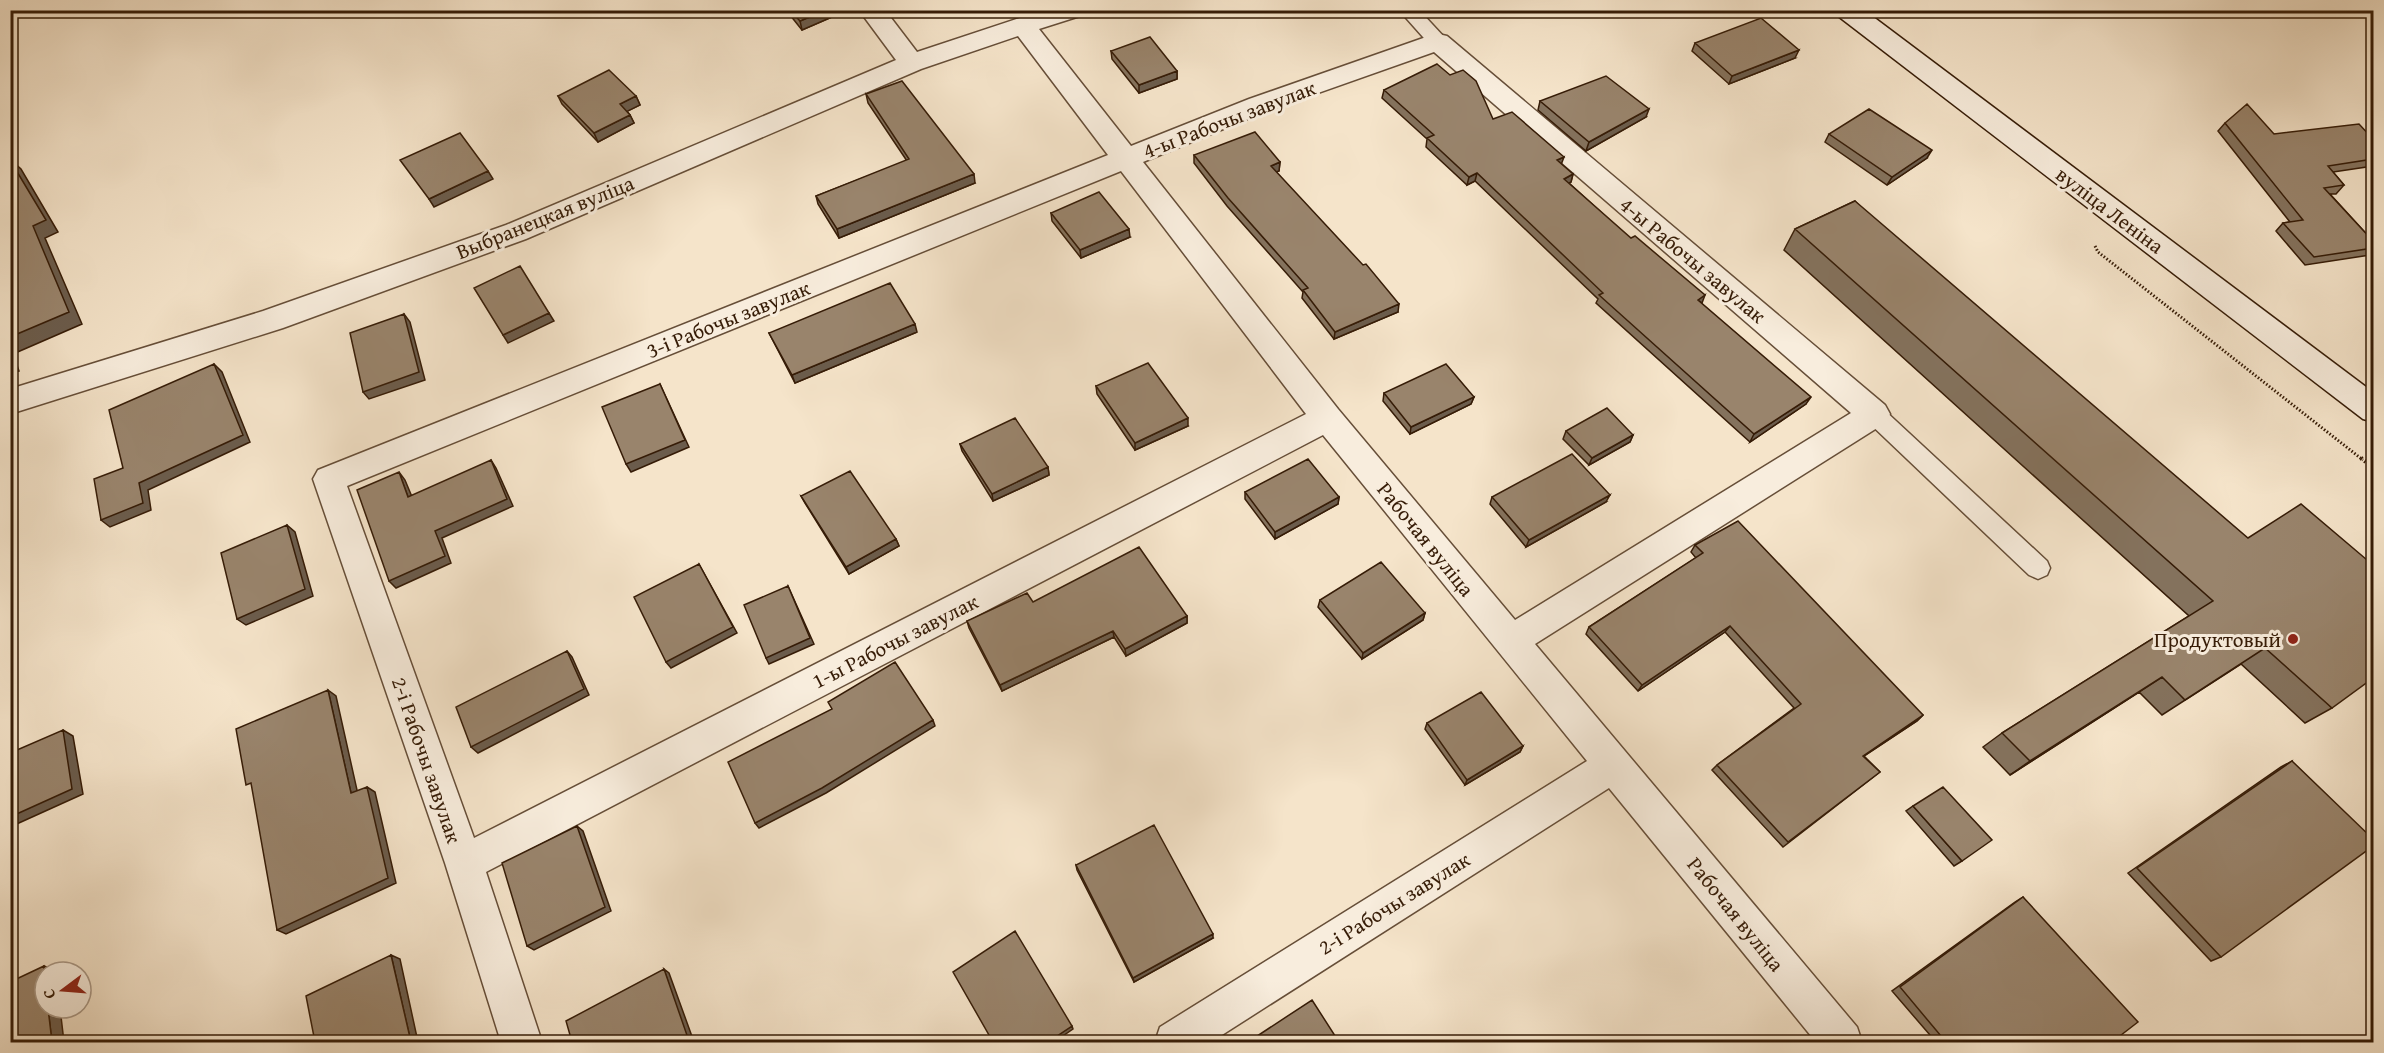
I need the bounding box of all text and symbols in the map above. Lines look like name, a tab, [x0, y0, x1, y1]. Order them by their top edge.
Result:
street label: 4-ы Рабочы завулак	[1138, 72, 1320, 166]
street label: вуліца Леніна	[2049, 159, 2171, 261]
street label: Выбранецкая вуліца	[451, 167, 639, 267]
street label: 4-ы Рабочы завулак	[1613, 189, 1773, 331]
street label: 3-і Рабочы завулак	[642, 272, 814, 366]
street label: Рабочая вуліца	[1370, 475, 1482, 603]
street label: 1-ы Рабочы завулак	[807, 586, 983, 696]
place label: Продуктовый	[2154, 624, 2281, 655]
marker: Продуктовый	[2286, 632, 2300, 646]
street label: 2-і Рабочы завулак	[384, 673, 470, 847]
street label: 2-і Рабочы завулак	[1312, 844, 1476, 962]
street label: Рабочая вуліца	[1680, 850, 1792, 978]
north arrow	[33, 960, 93, 1020]
text: С	[36, 986, 61, 1002]

